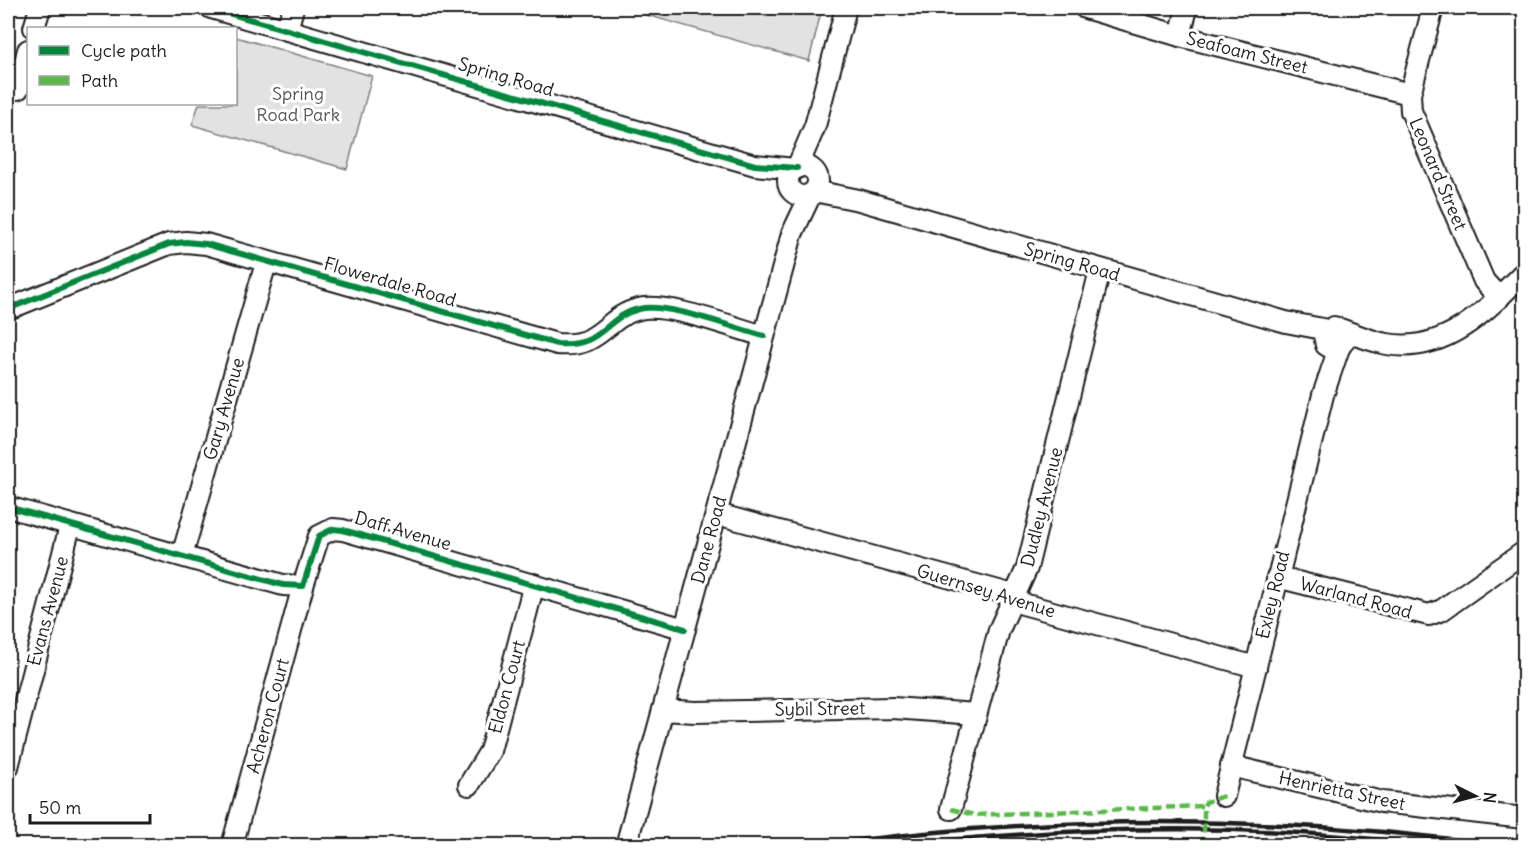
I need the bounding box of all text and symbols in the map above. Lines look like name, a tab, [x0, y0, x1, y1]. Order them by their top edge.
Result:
street label: Seafoam Street	[1184, 26, 1310, 79]
legend	[27, 27, 237, 105]
text: Cycle path	[81, 39, 167, 62]
street label: Spring Road	[456, 52, 557, 101]
text: Path	[81, 69, 118, 92]
park label: Spring Road Park	[256, 82, 340, 126]
street label: Leonard Street	[1404, 114, 1472, 233]
street label: Spring Road	[1022, 237, 1123, 286]
street label: Flowerdale Road	[321, 252, 459, 311]
street label: Gary Avenue	[198, 355, 249, 463]
street label: Dudley Avenue	[1016, 445, 1067, 569]
street label: Dane Road	[686, 493, 731, 586]
street label: Daff Avenue	[352, 506, 454, 555]
street label: Exley Road	[1250, 548, 1295, 641]
street label: Evans Avenue	[22, 554, 73, 668]
street label: Guernsey Avenue	[914, 559, 1058, 623]
street label: Warland Road	[1298, 572, 1415, 624]
street label: Eldon Court	[483, 638, 530, 736]
street label: Acheron Court	[241, 656, 294, 776]
street label: Sybil Street	[775, 696, 865, 721]
street label: Henrietta Street	[1277, 766, 1407, 815]
north arrow	[1445, 766, 1505, 826]
scale bar	[30, 787, 150, 825]
text: N	[1479, 791, 1500, 804]
text: 50 m	[39, 796, 81, 819]

